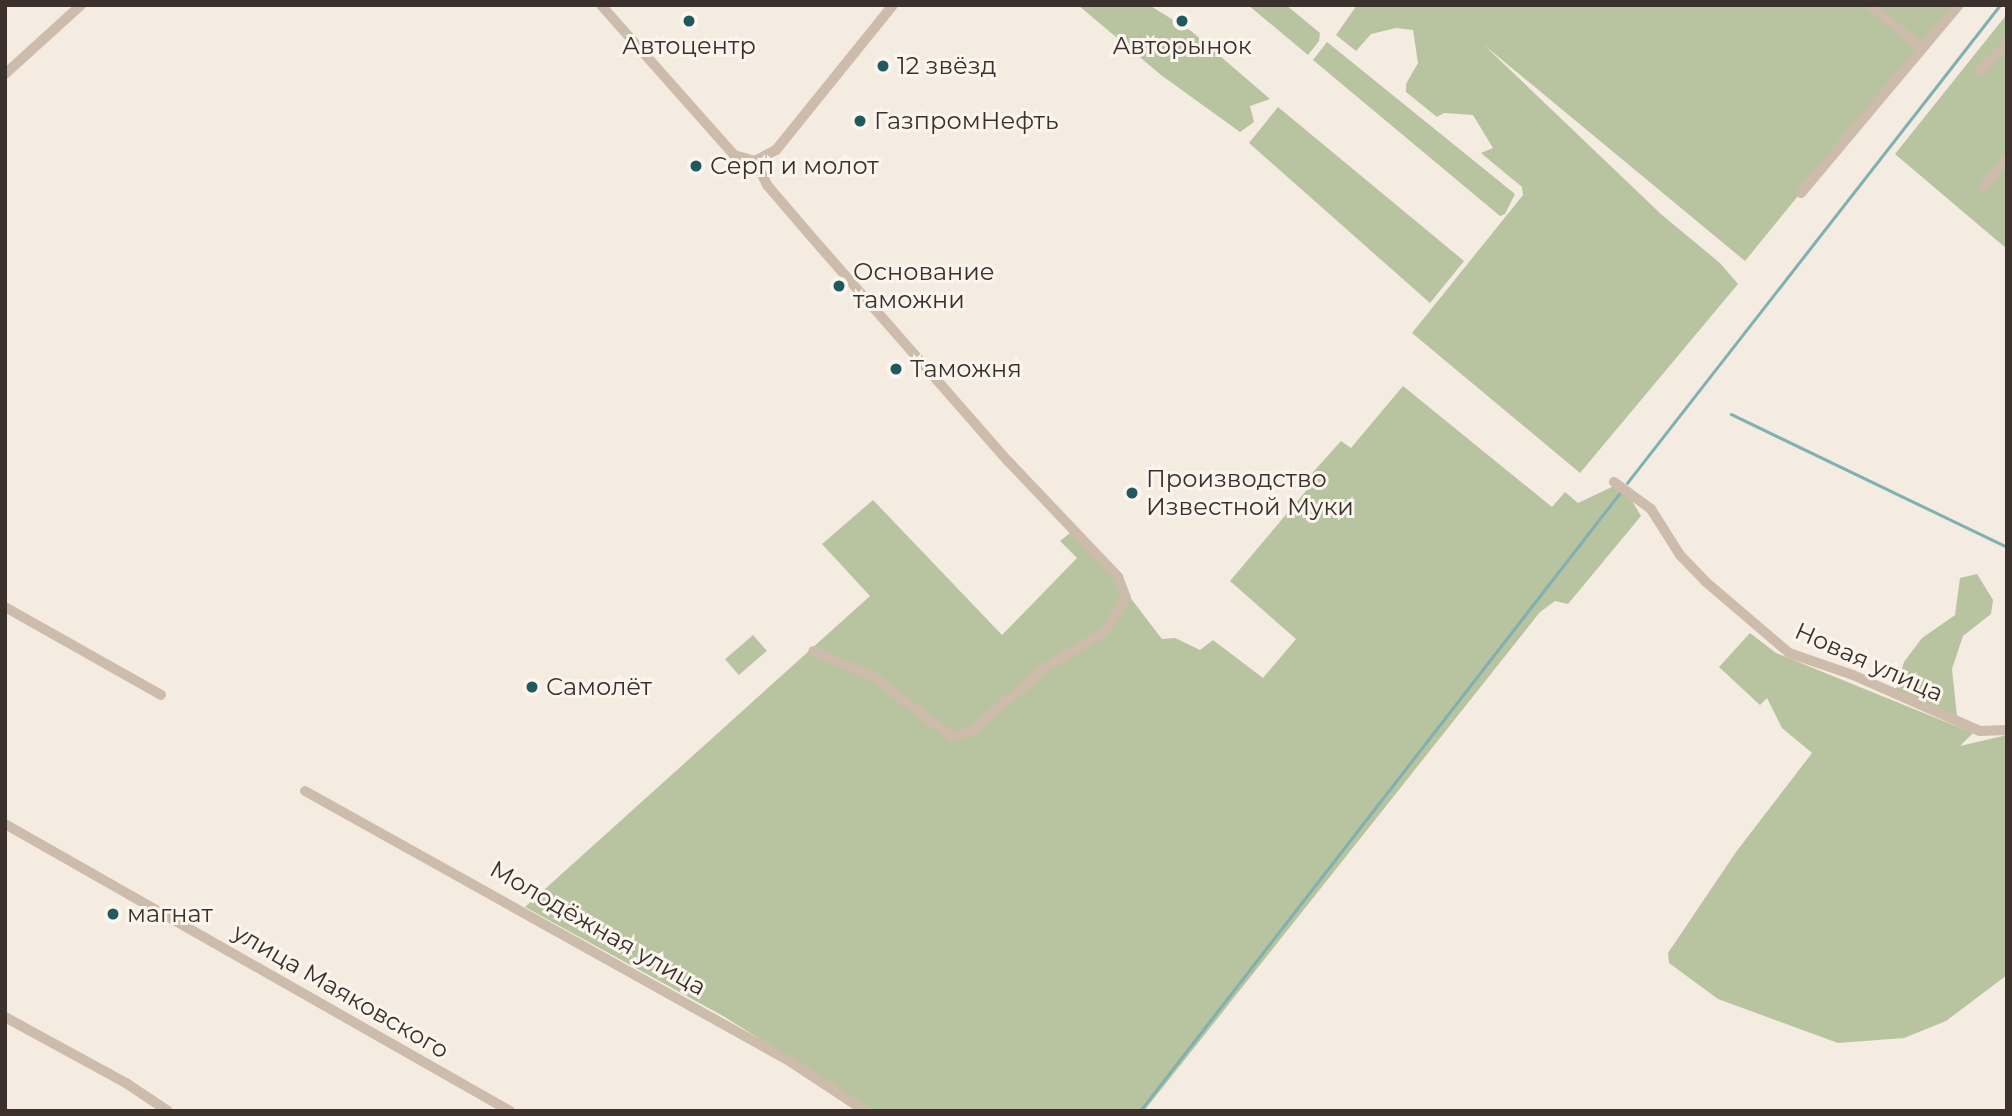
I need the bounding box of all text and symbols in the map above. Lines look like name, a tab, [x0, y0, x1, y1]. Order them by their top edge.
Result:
marker: Автоцентр	[681, 13, 697, 29]
marker: Авторынок	[1174, 13, 1190, 29]
place label: Автоцентр	[622, 32, 756, 60]
place label: Авторынок	[1112, 32, 1252, 60]
place label: 12 звёзд	[897, 52, 996, 80]
marker: 12 звёзд	[875, 58, 891, 74]
place label: ГазпромНефть	[874, 107, 1058, 135]
marker: ГазпромНефть	[852, 113, 868, 129]
place label: Серп и молот	[710, 152, 879, 180]
marker: Серп и молот	[688, 158, 704, 174]
place label: Основание таможни	[853, 258, 995, 314]
marker: Основание таможни	[831, 278, 847, 294]
place label: Таможня	[910, 355, 1022, 383]
marker: Таможня	[888, 361, 904, 377]
place label: Производство Известной Муки	[1146, 465, 1354, 521]
marker: Производство Известной Муки	[1124, 485, 1140, 501]
street label: Новая улица	[1790, 616, 1948, 708]
place label: Самолёт	[546, 673, 652, 701]
marker: Самолёт	[524, 679, 540, 695]
street label: Молодёжная улица	[485, 854, 711, 1002]
place label: магнат	[127, 900, 213, 928]
marker: магнат	[105, 906, 121, 922]
street label: улица Маяковского	[228, 917, 454, 1065]

